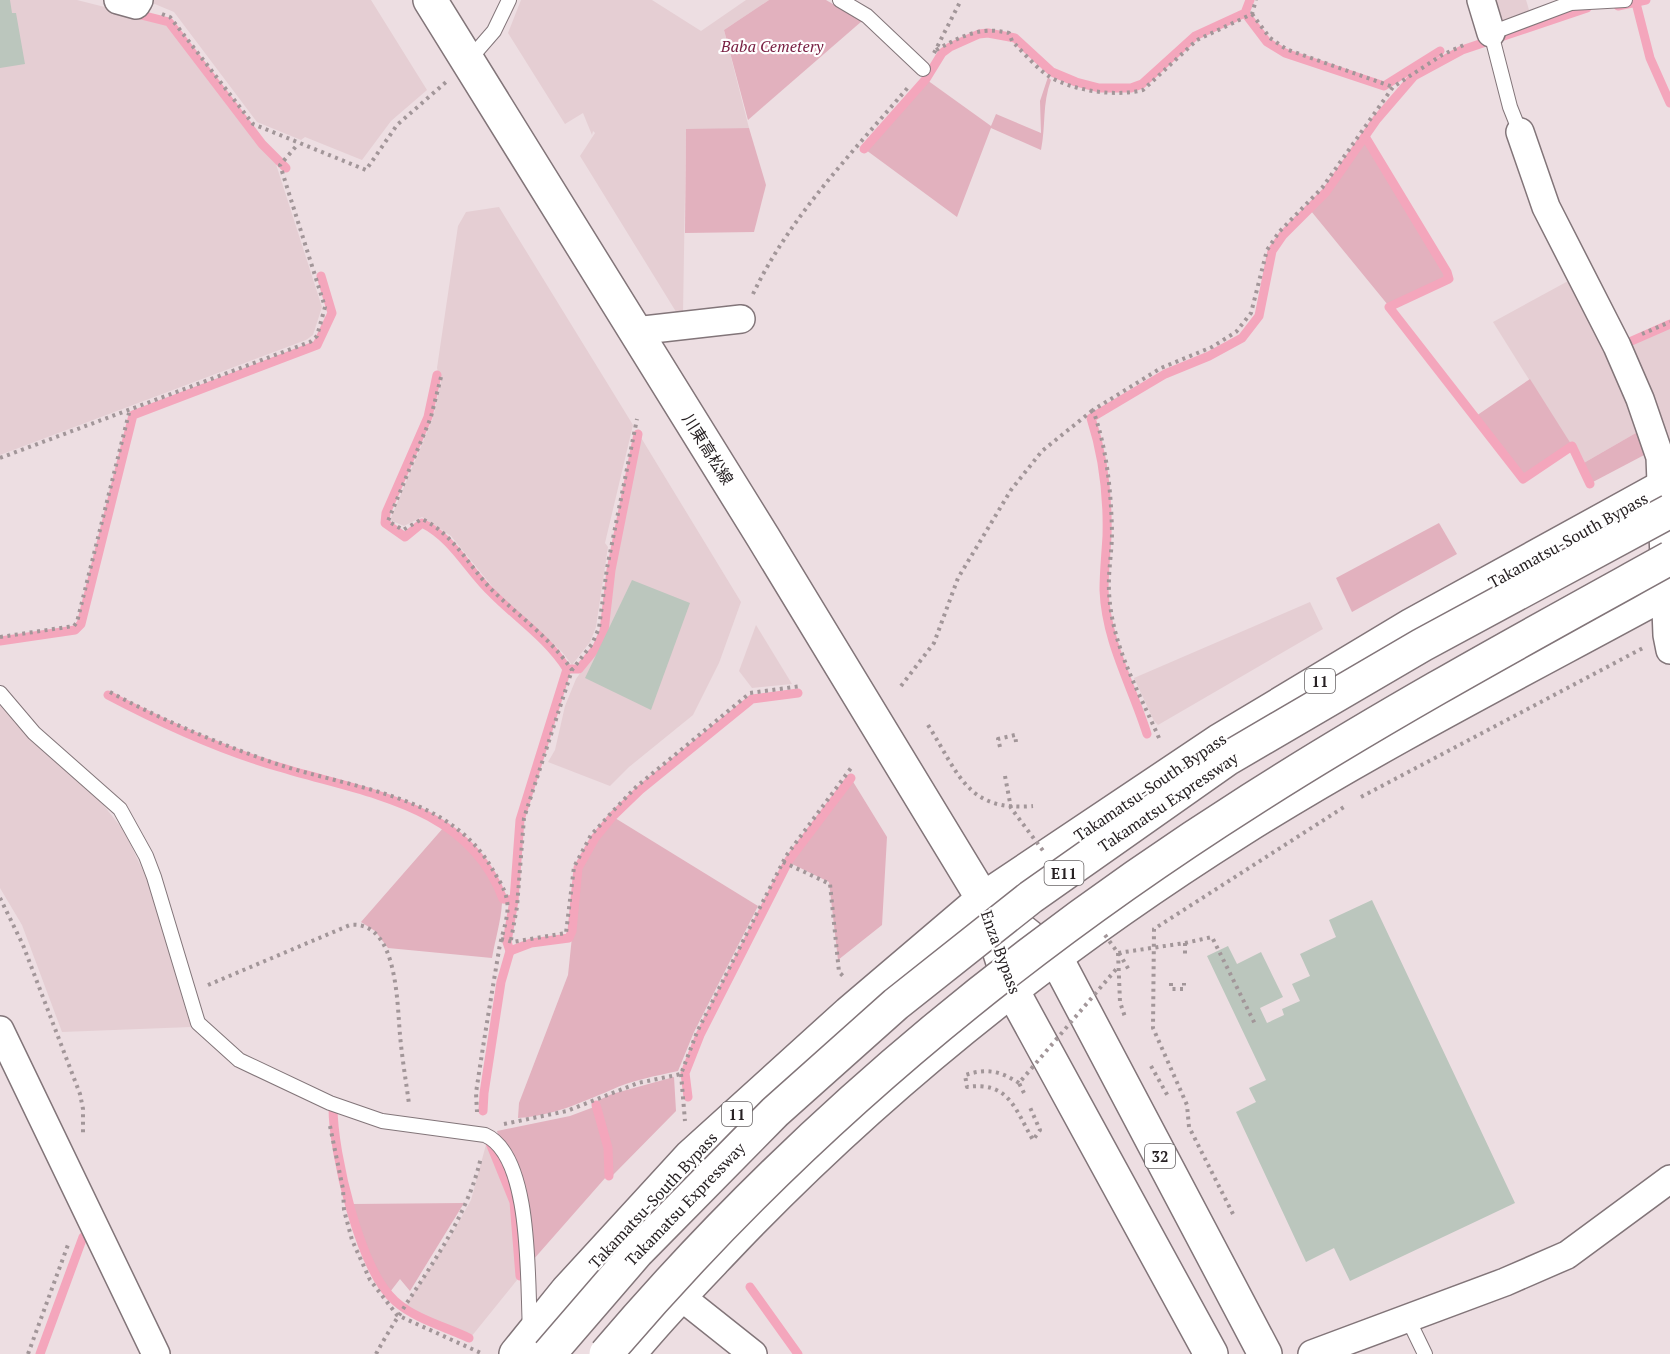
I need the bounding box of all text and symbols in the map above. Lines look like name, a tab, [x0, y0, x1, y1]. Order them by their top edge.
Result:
park label: Baba Cemetery	[720, 35, 824, 57]
street label: 川東高松線	[677, 409, 739, 489]
street label: Takamatsu-South Bypass	[1484, 487, 1652, 593]
road number: 11	[1305, 669, 1335, 693]
street label: Takamatsu-South Bypass	[1070, 728, 1231, 846]
street label: Takamatsu Expressway	[1094, 746, 1243, 857]
road number: E11	[1044, 861, 1084, 885]
street label: Enza Bypass	[976, 907, 1026, 997]
road number: 11	[722, 1102, 752, 1126]
street label: Takamatsu-South Bypass	[584, 1127, 722, 1273]
street label: Takamatsu Expressway	[620, 1137, 751, 1271]
road number: 32	[1145, 1144, 1175, 1168]

